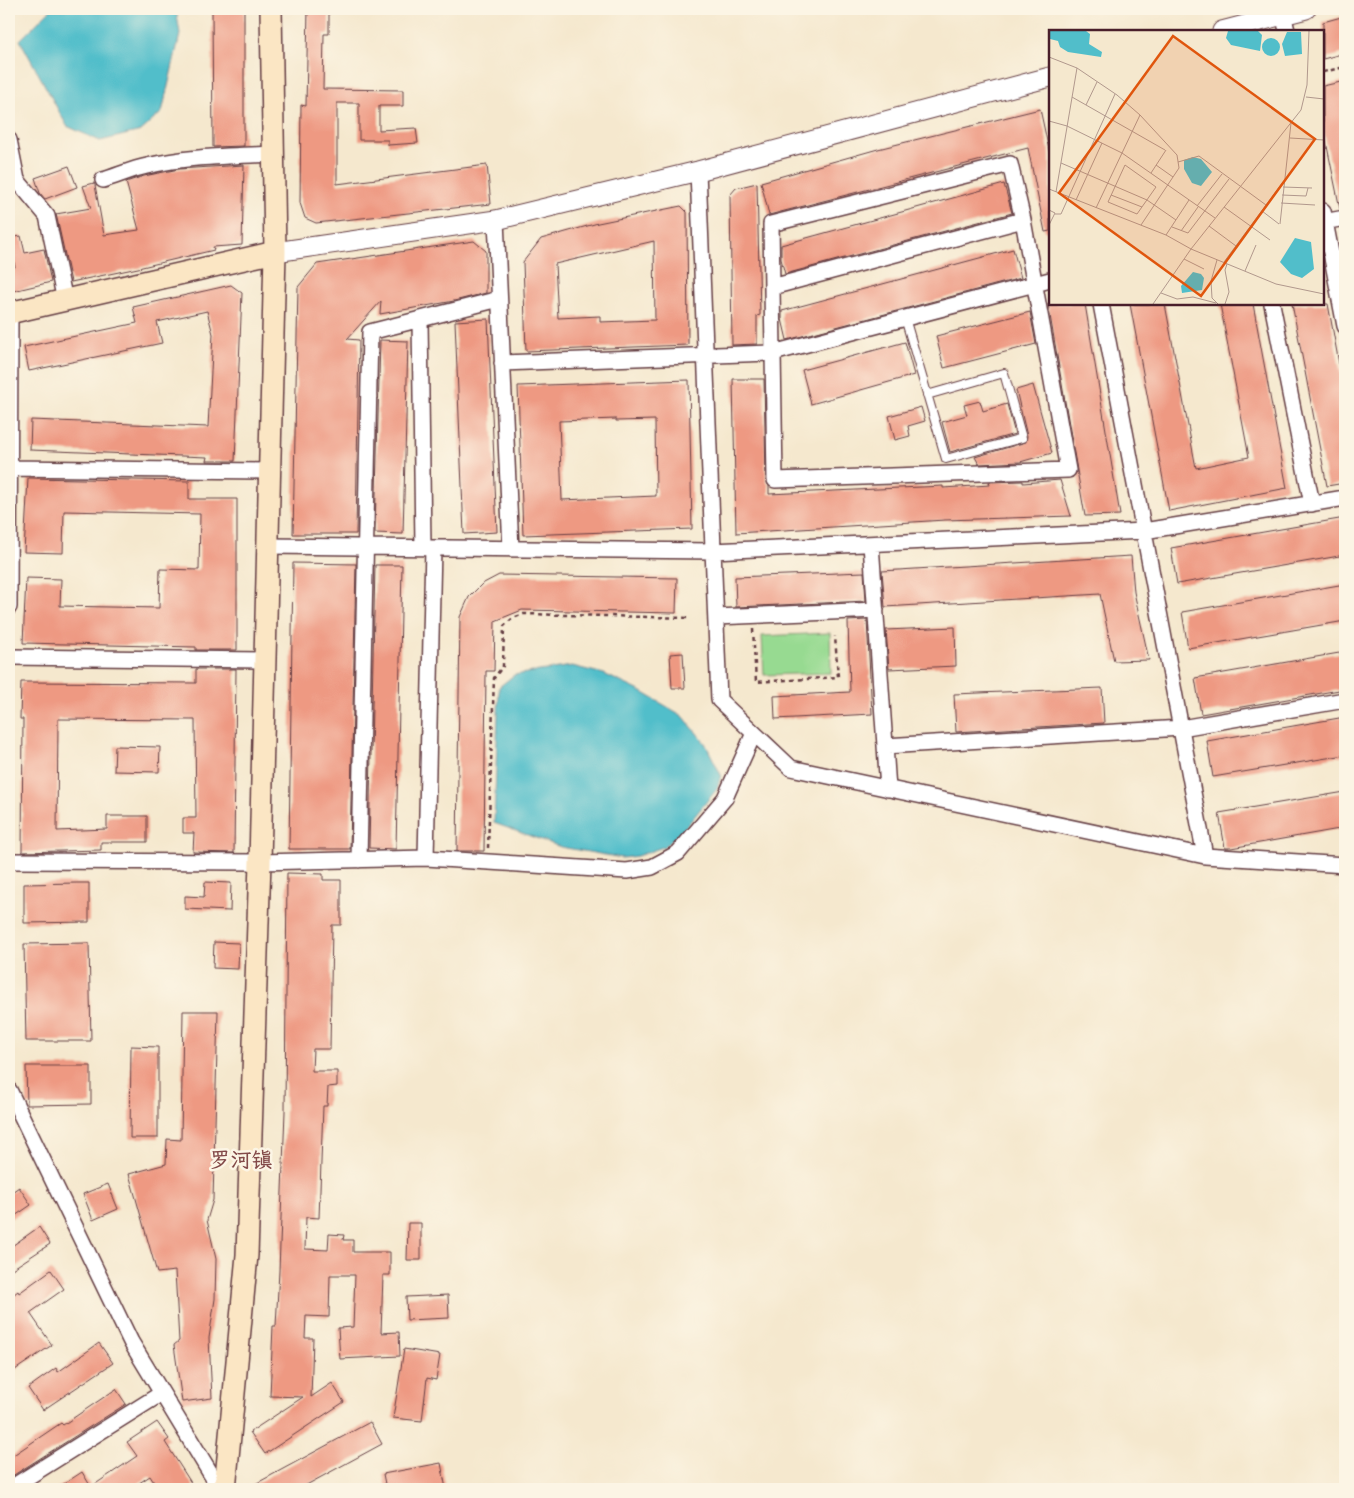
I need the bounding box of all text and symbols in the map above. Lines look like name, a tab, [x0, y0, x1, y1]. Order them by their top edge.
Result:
inset map	[1049, 30, 1324, 305]
district label: 罗河镇	[210, 1145, 273, 1174]

